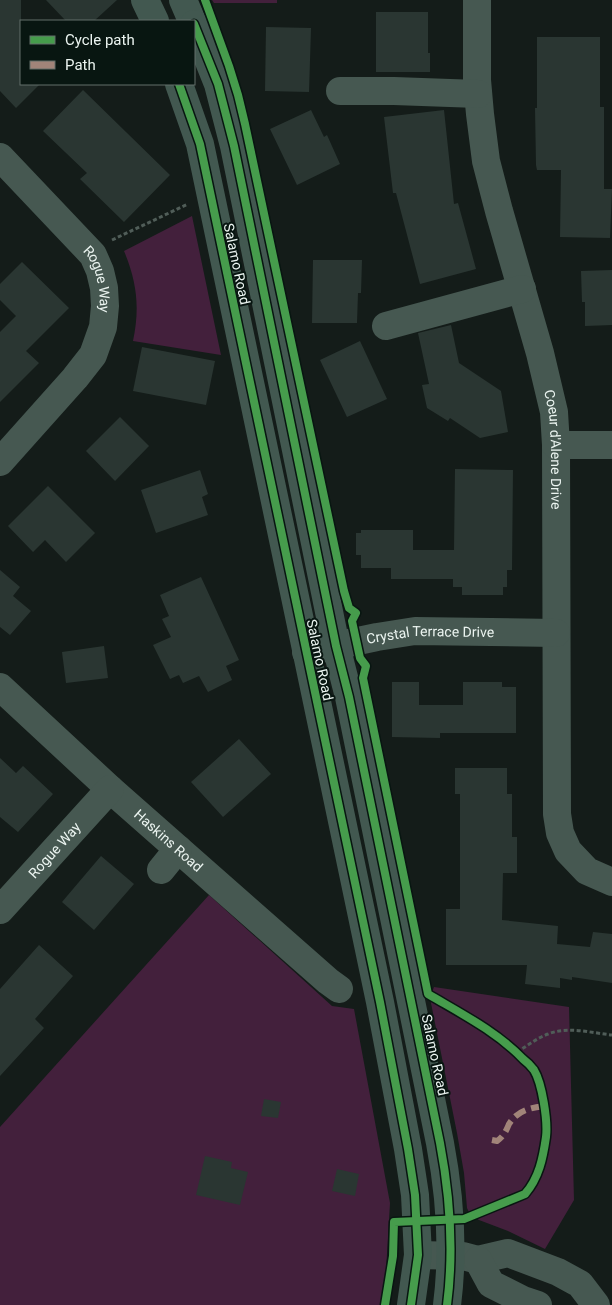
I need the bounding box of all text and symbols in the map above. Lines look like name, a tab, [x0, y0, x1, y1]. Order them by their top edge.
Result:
legend	[20, 20, 195, 85]
text: Cycle path	[65, 31, 135, 49]
text: Path	[65, 56, 96, 74]
street label: Salamo Road	[221, 222, 253, 306]
street label: Rogue Way	[80, 242, 113, 314]
street label: Coeur d'Alene Drive	[541, 388, 564, 509]
street label: Salamo Road	[304, 618, 336, 702]
street label: Crystal Terrace Drive	[365, 623, 494, 647]
street label: Haskins Road	[131, 806, 206, 875]
street label: Rogue Way	[25, 819, 84, 881]
street label: Salamo Road	[419, 1013, 451, 1097]

